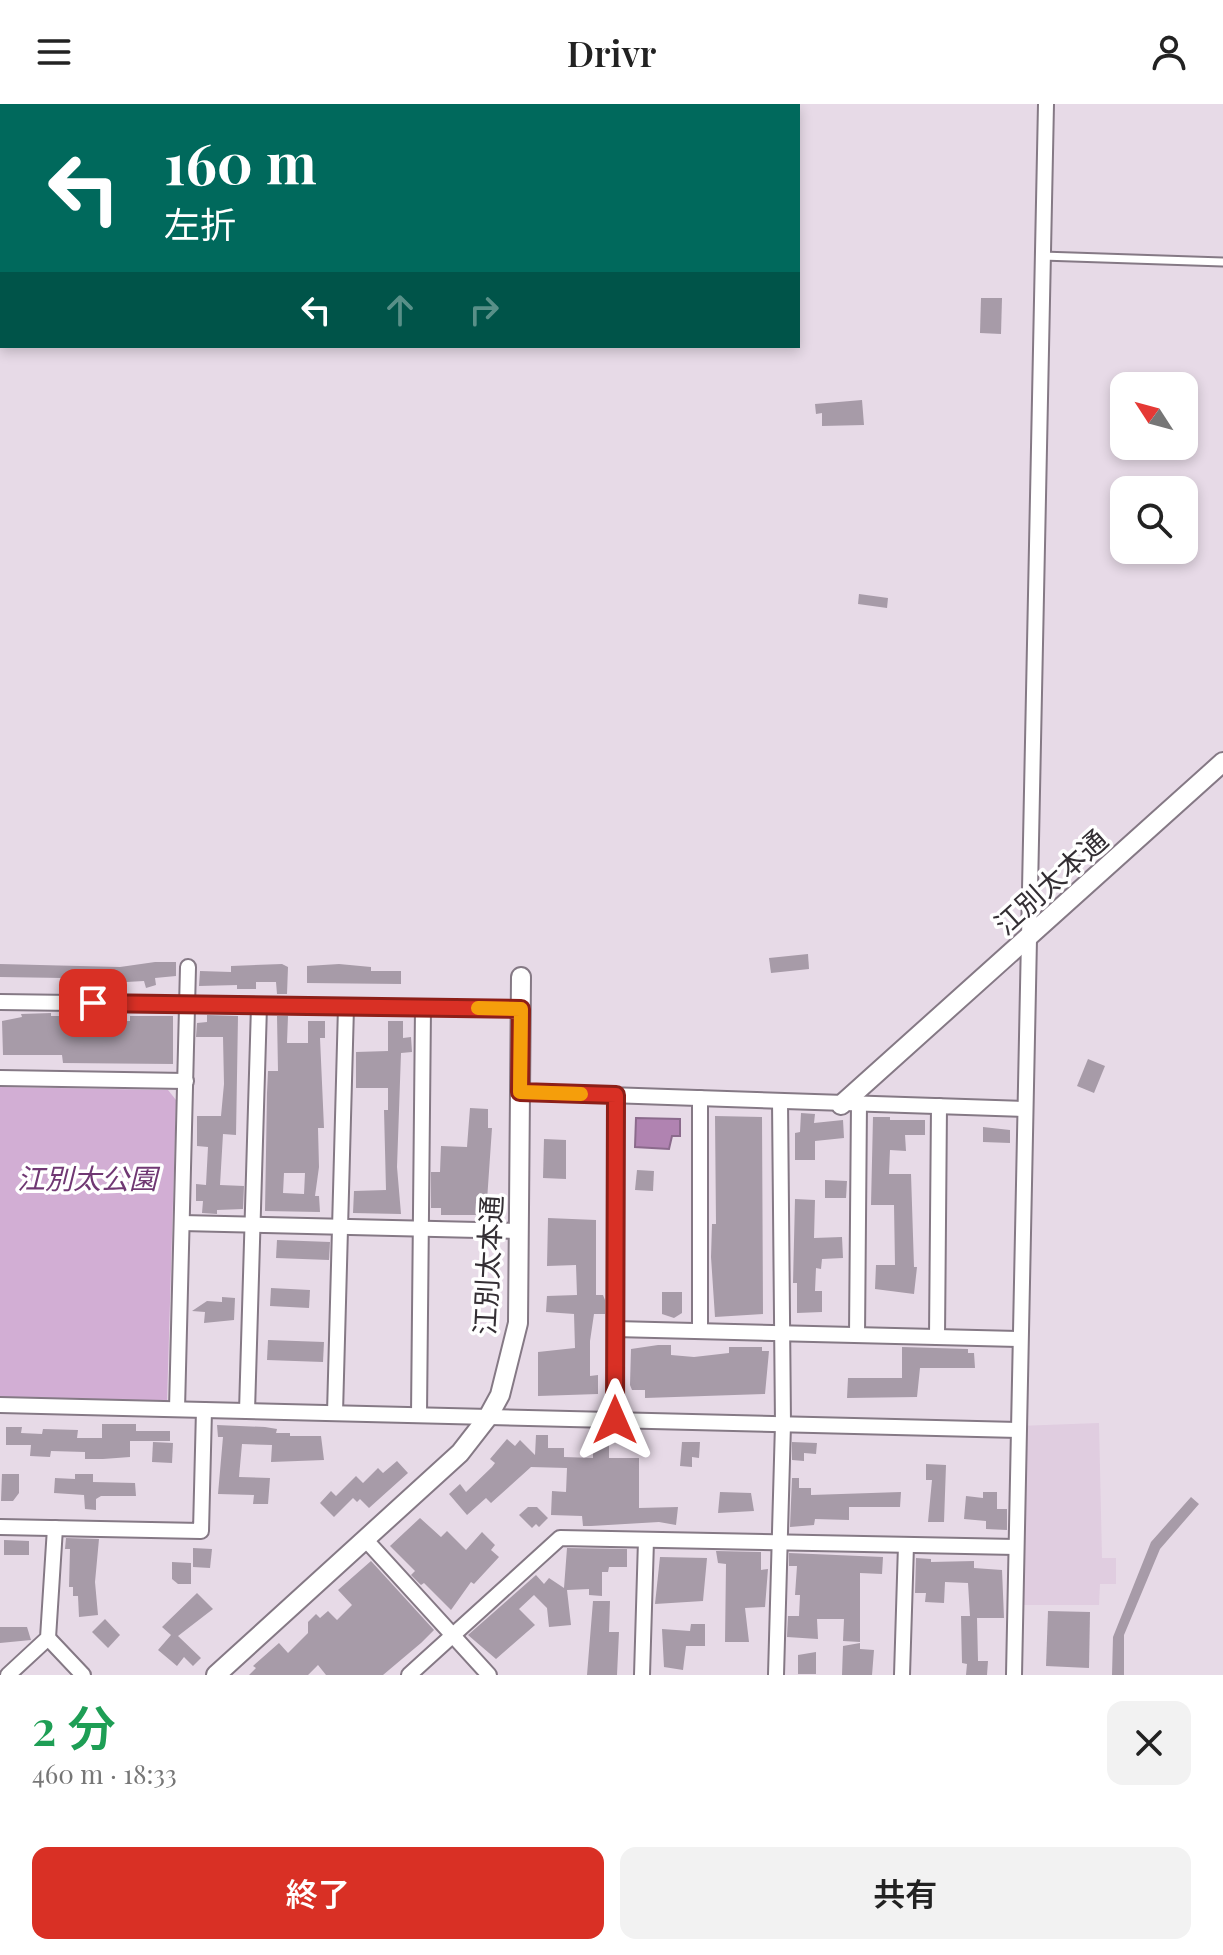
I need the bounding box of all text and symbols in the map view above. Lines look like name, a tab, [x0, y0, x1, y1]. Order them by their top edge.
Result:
text: Drivr	[567, 28, 656, 76]
icon: menu	[32, 30, 76, 74]
icon: person	[1147, 30, 1191, 74]
text: 160 m	[164, 124, 317, 199]
icon: left	[32, 136, 136, 240]
text: 左折	[164, 199, 236, 247]
icon: left	[294, 288, 338, 332]
icon: ahead	[378, 288, 422, 332]
icon: right	[462, 288, 506, 332]
north arrow	[1110, 372, 1198, 460]
map controls	[1110, 372, 1198, 564]
button: search	[1110, 476, 1198, 564]
street label: 江別太本通	[986, 820, 1114, 942]
pin	[59, 969, 127, 1037]
icon: arrive	[71, 981, 115, 1025]
park label: 江別太公園	[17, 1159, 161, 1196]
street label: 江別太本通	[465, 1194, 509, 1336]
position arrow	[573, 1378, 657, 1462]
text: 2 分	[32, 1694, 116, 1758]
button: close	[1107, 1701, 1191, 1785]
text: 460 m · 18:33	[32, 1756, 177, 1791]
button: 終了	[32, 1847, 604, 1939]
button: 共有	[620, 1847, 1191, 1939]

